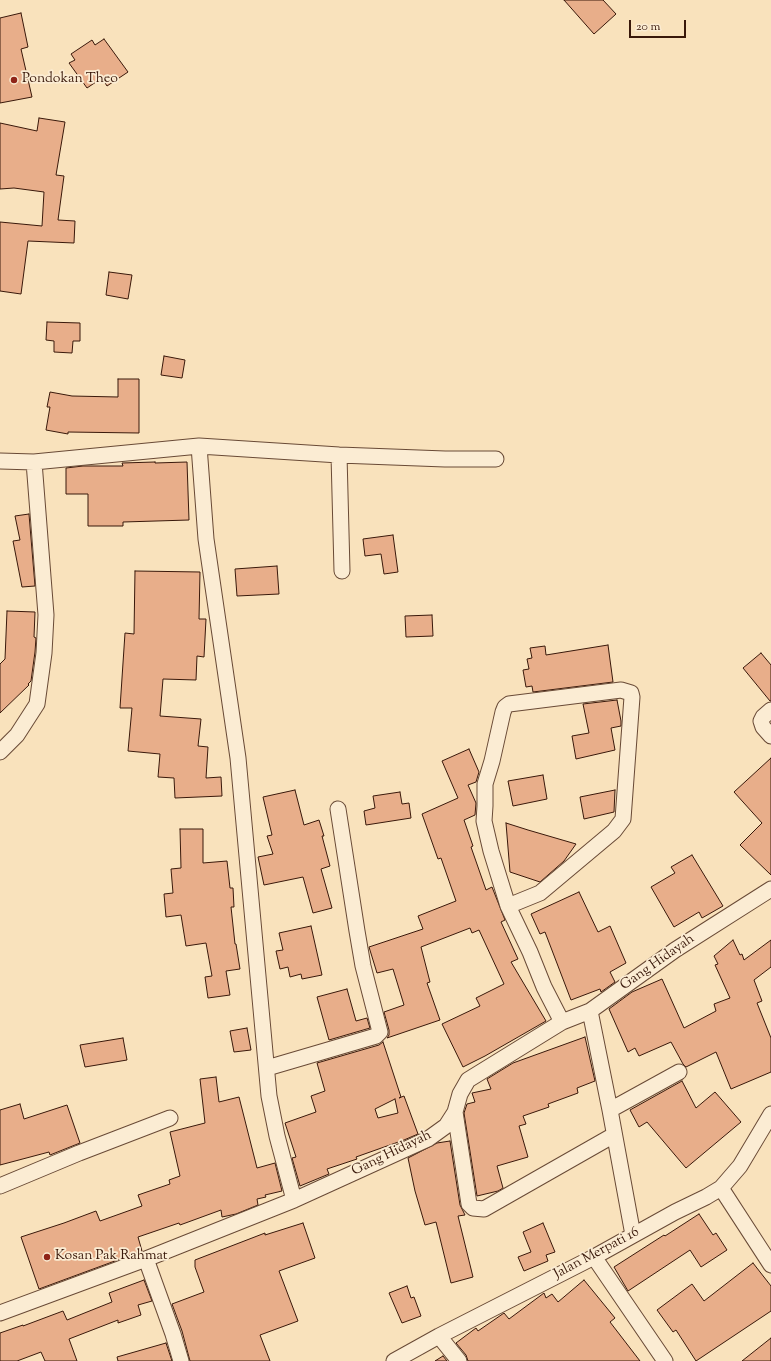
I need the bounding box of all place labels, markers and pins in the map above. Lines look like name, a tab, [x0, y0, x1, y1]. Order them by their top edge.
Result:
place label: Pondokan Theo	[22, 72, 118, 88]
marker: Pondokan Theo	[9, 75, 19, 85]
place label: Kosan Pak Rahmat	[55, 1249, 168, 1265]
marker: Kosan Pak Rahmat	[42, 1252, 52, 1262]

